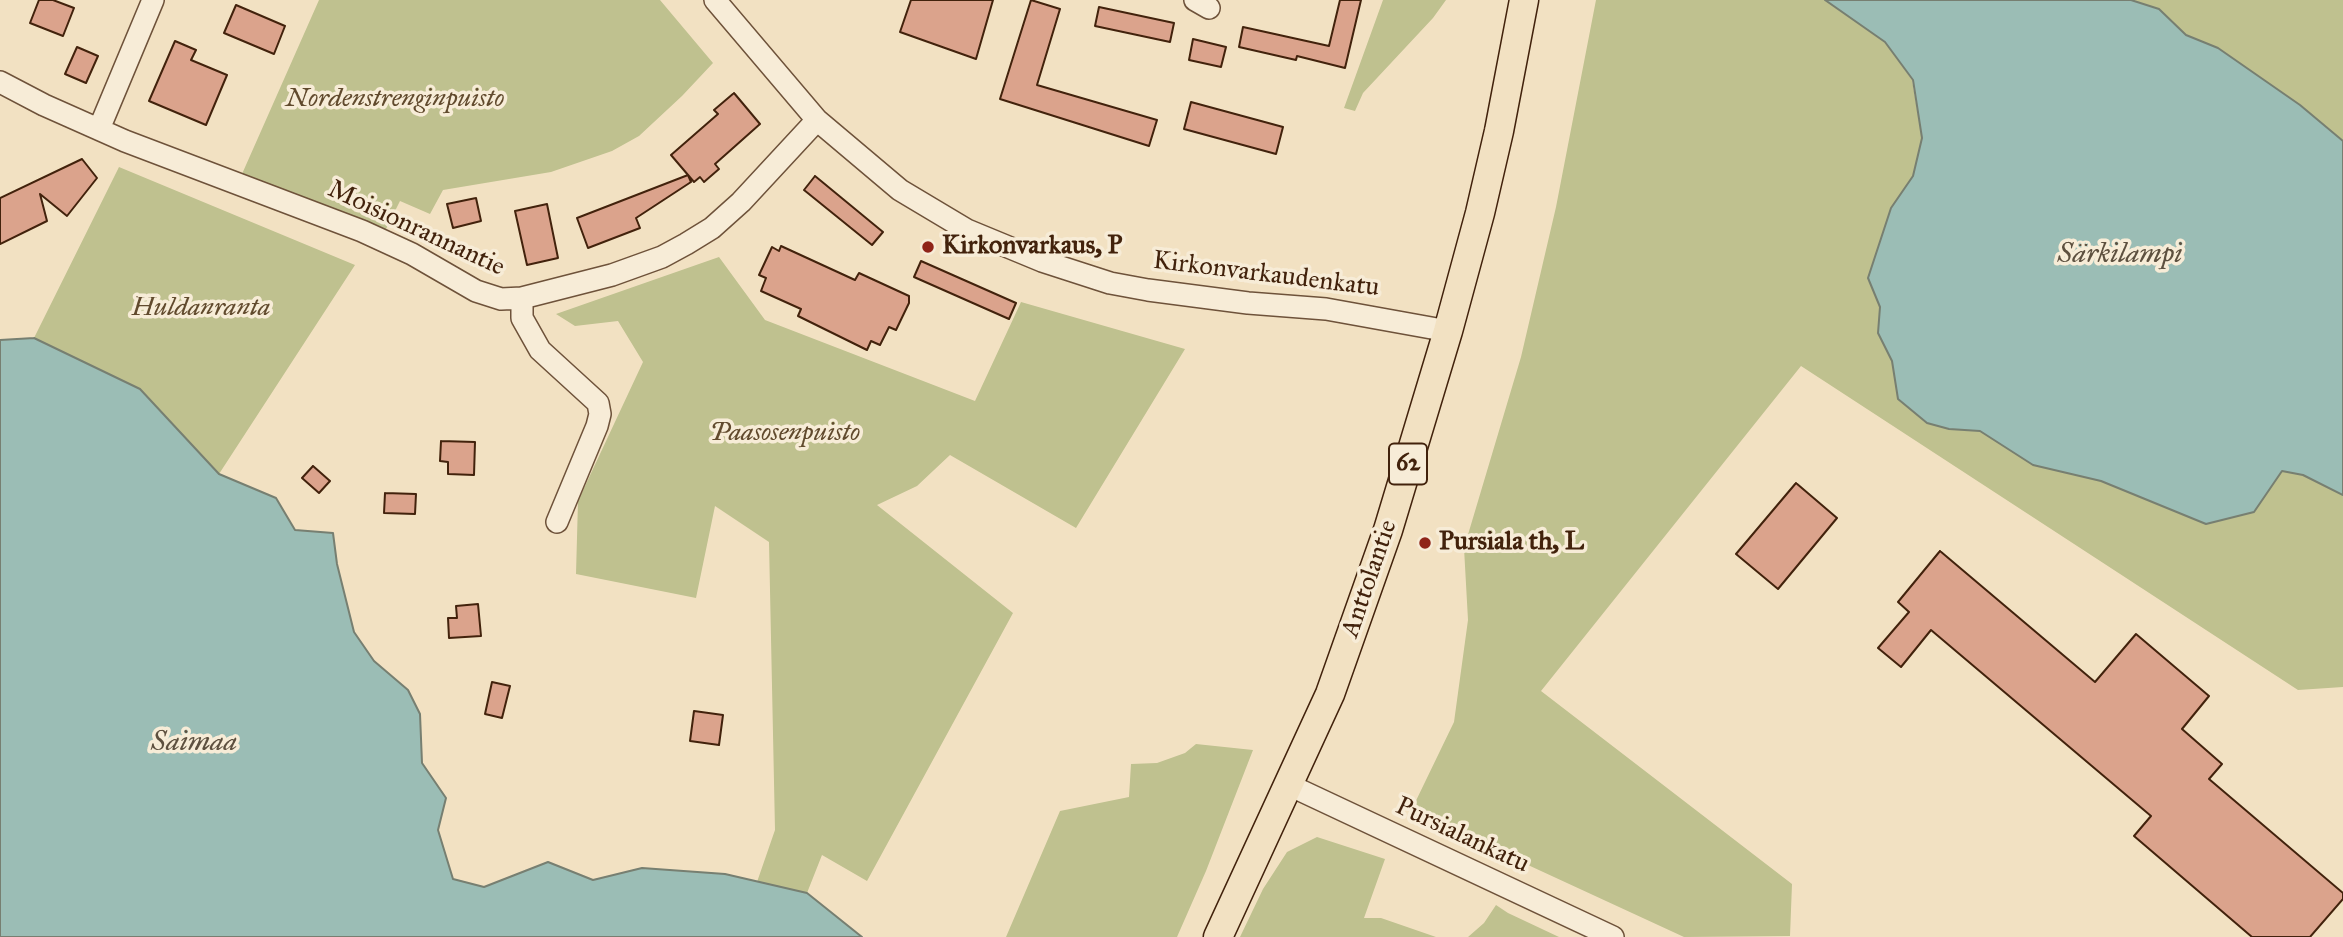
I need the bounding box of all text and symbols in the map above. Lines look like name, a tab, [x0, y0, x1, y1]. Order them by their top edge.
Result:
park label: Nordenstrenginpuisto	[286, 84, 504, 116]
street label: Moisionrannantie	[323, 174, 509, 284]
place label: Kirkonvarkaus, P	[942, 231, 1122, 263]
water label: Särkilampi	[2057, 238, 2183, 272]
marker: Kirkonvarkaus, P	[920, 239, 936, 255]
street label: Kirkonvarkaudenkatu	[1151, 246, 1381, 304]
park label: Huldanranta	[132, 293, 270, 325]
park label: Paasosenpuisto	[710, 418, 860, 450]
road number: 62	[1389, 444, 1427, 485]
street label: Anttolantie	[1335, 516, 1405, 642]
place label: Pursiala th, L	[1439, 527, 1584, 559]
marker: Pursiala th, L	[1417, 535, 1433, 551]
water label: Saimaa	[151, 726, 237, 760]
street label: Pursialankatu	[1390, 791, 1534, 881]

